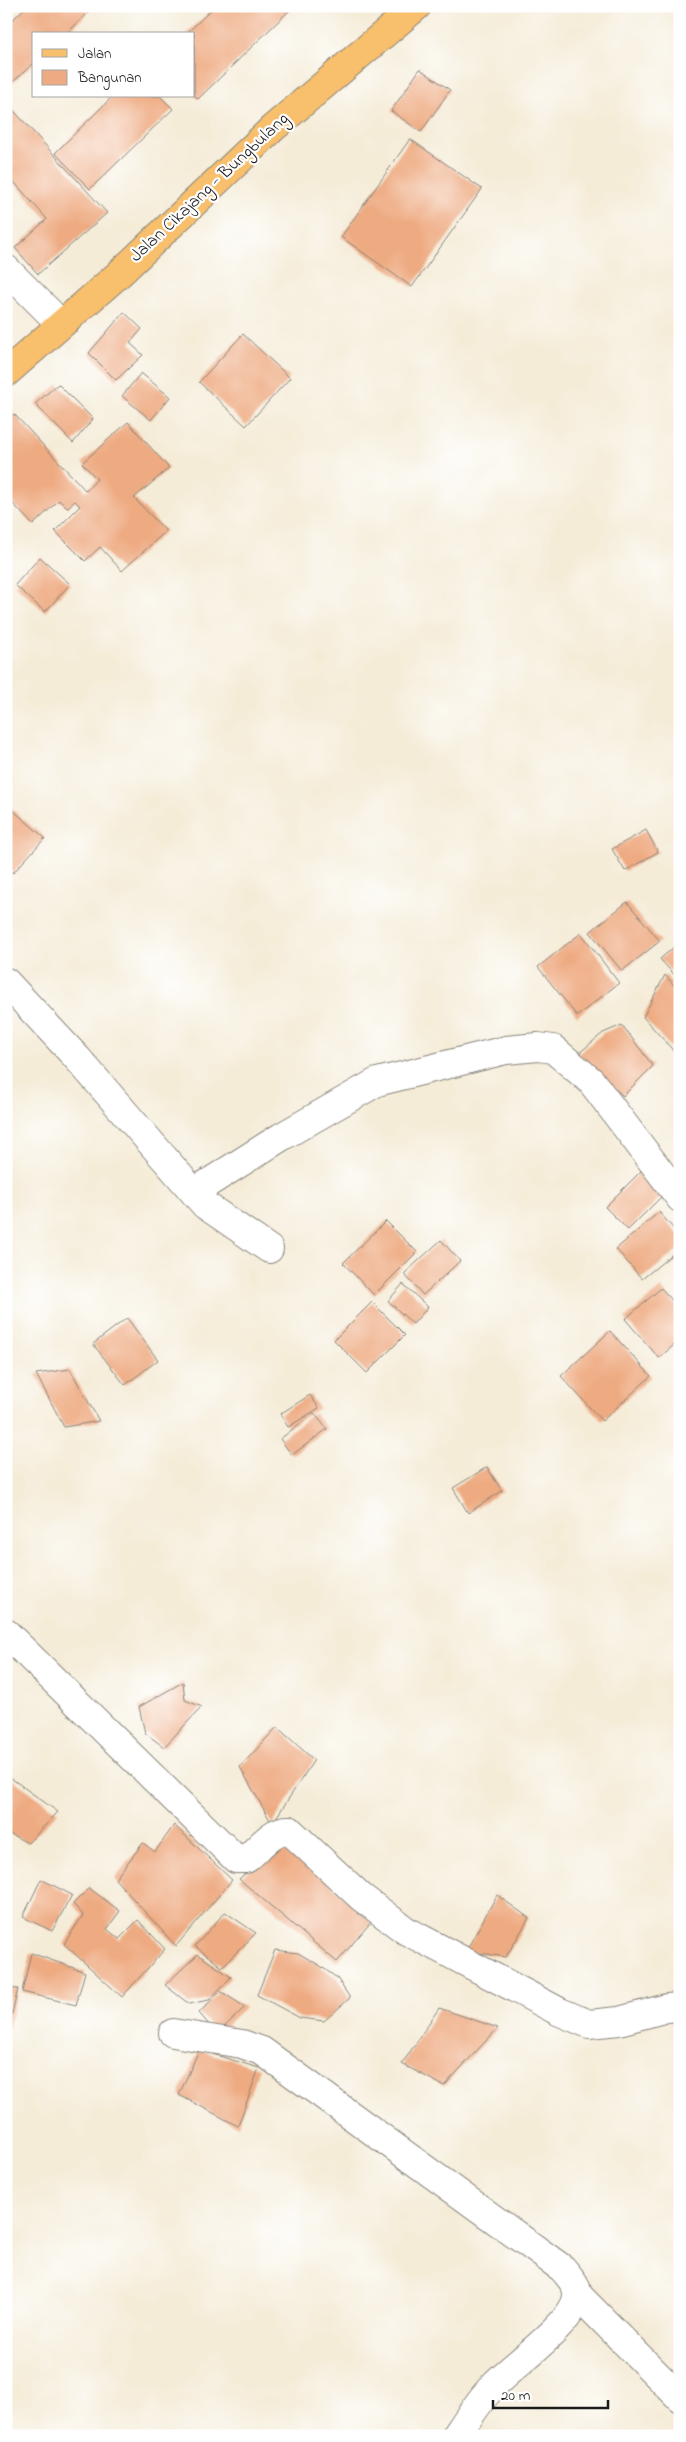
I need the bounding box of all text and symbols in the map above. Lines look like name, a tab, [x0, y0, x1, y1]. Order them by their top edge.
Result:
legend	[32, 32, 195, 98]
text: Jalan	[78, 43, 111, 65]
text: Bangunan	[77, 67, 142, 90]
street label: Jalan Cikajang - Bungbulang	[125, 107, 296, 270]
scale bar	[493, 2377, 608, 2409]
text: 20 m	[501, 2385, 531, 2407]

